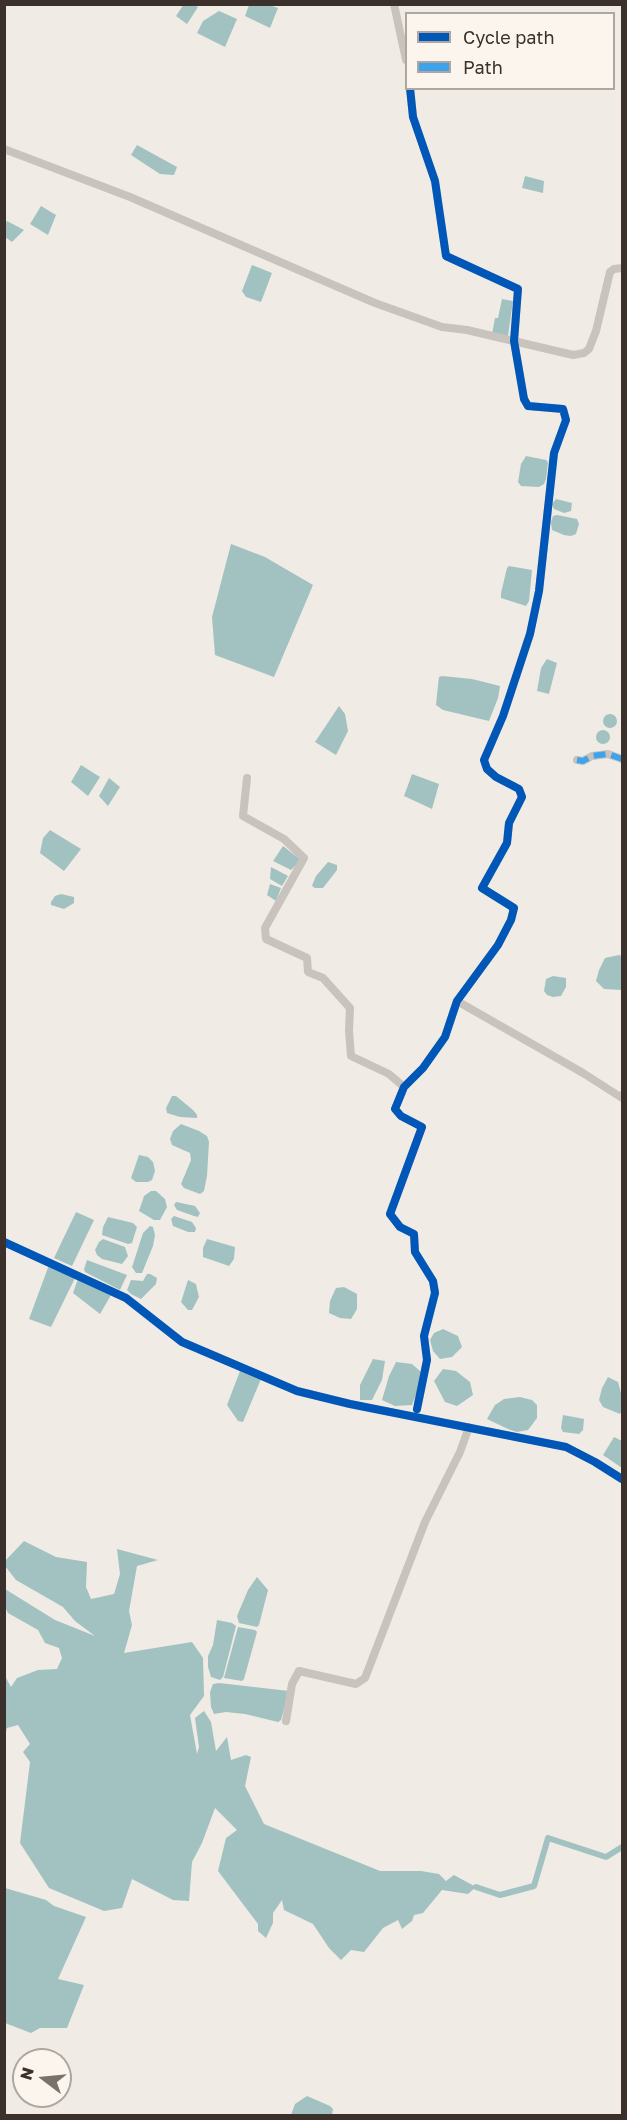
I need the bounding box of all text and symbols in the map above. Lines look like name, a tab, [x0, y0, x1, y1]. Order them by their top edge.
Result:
legend	[405, 12, 615, 90]
text: Cycle path	[463, 26, 555, 48]
text: Path	[463, 56, 503, 78]
north arrow	[12, 2048, 72, 2108]
text: N	[15, 2065, 38, 2082]

